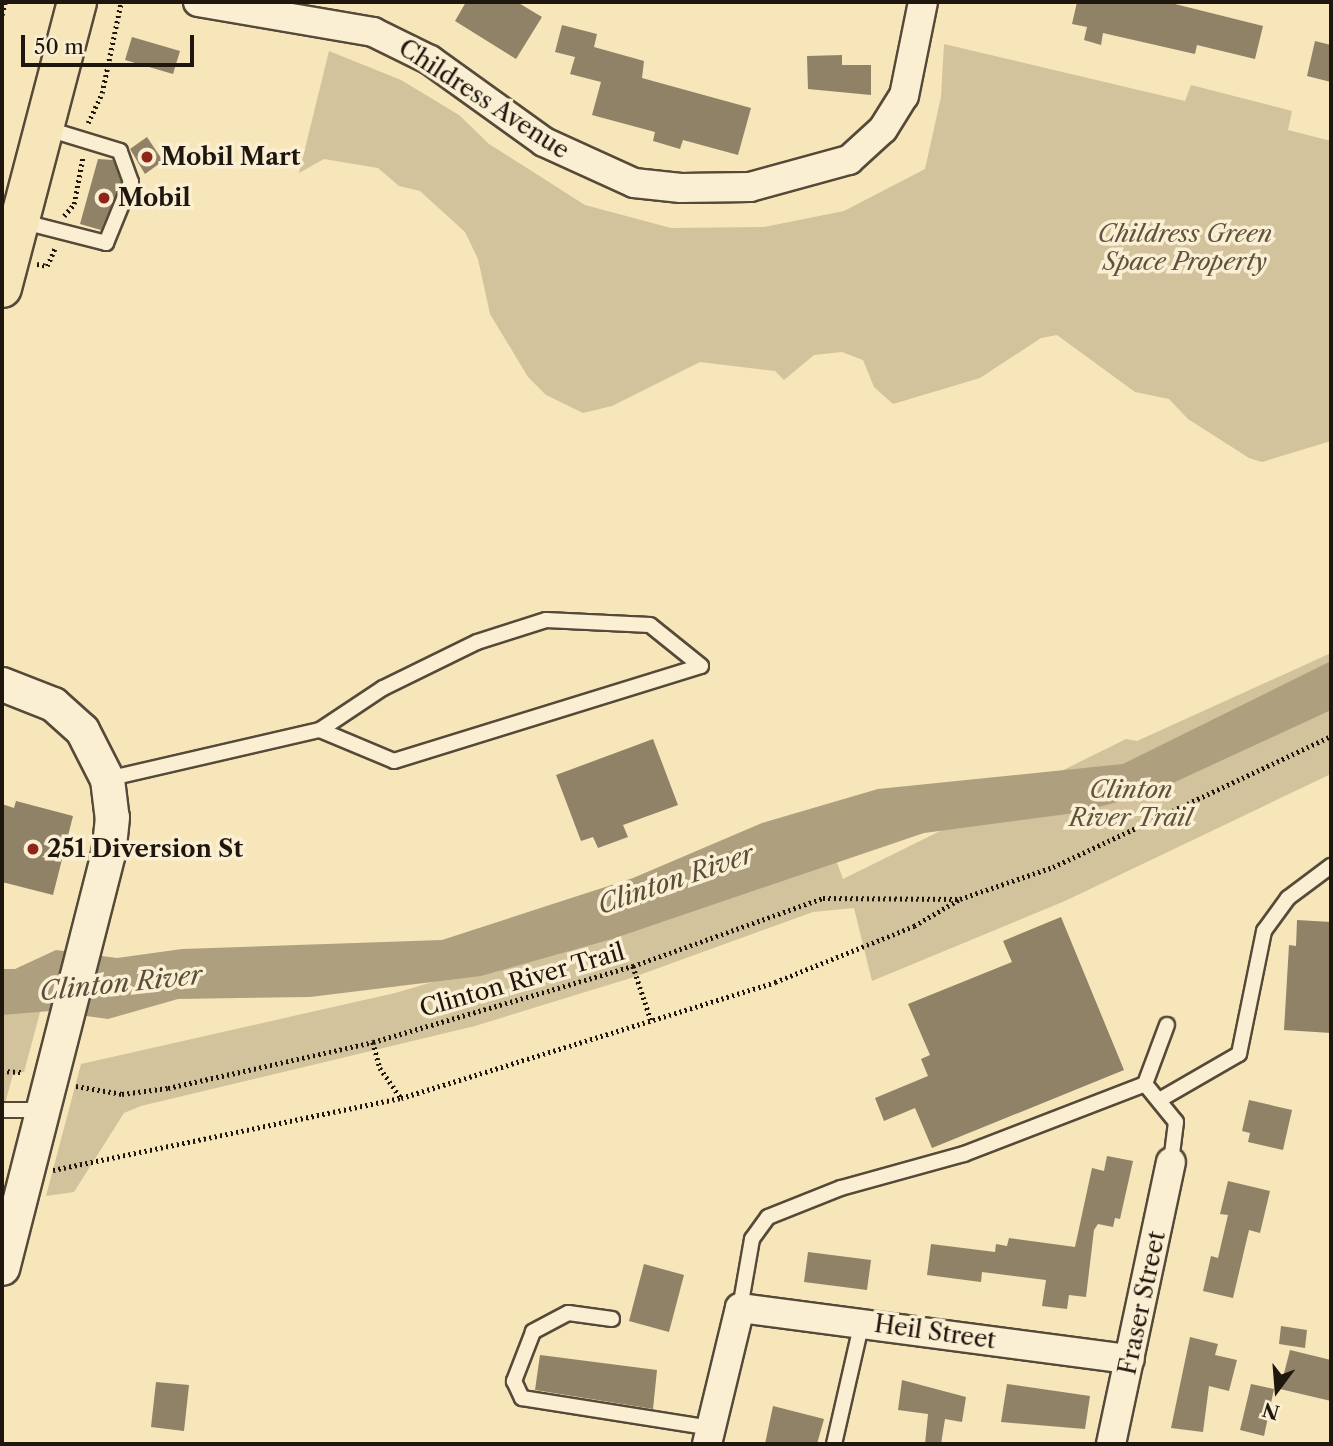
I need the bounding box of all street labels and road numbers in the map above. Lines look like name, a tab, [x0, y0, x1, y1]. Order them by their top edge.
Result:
street label: Childress Avenue	[393, 33, 575, 165]
street label: Clinton River Trail	[416, 937, 628, 1023]
street label: Fraser Street	[1113, 1228, 1171, 1378]
street label: Heil Street	[872, 1309, 998, 1355]

